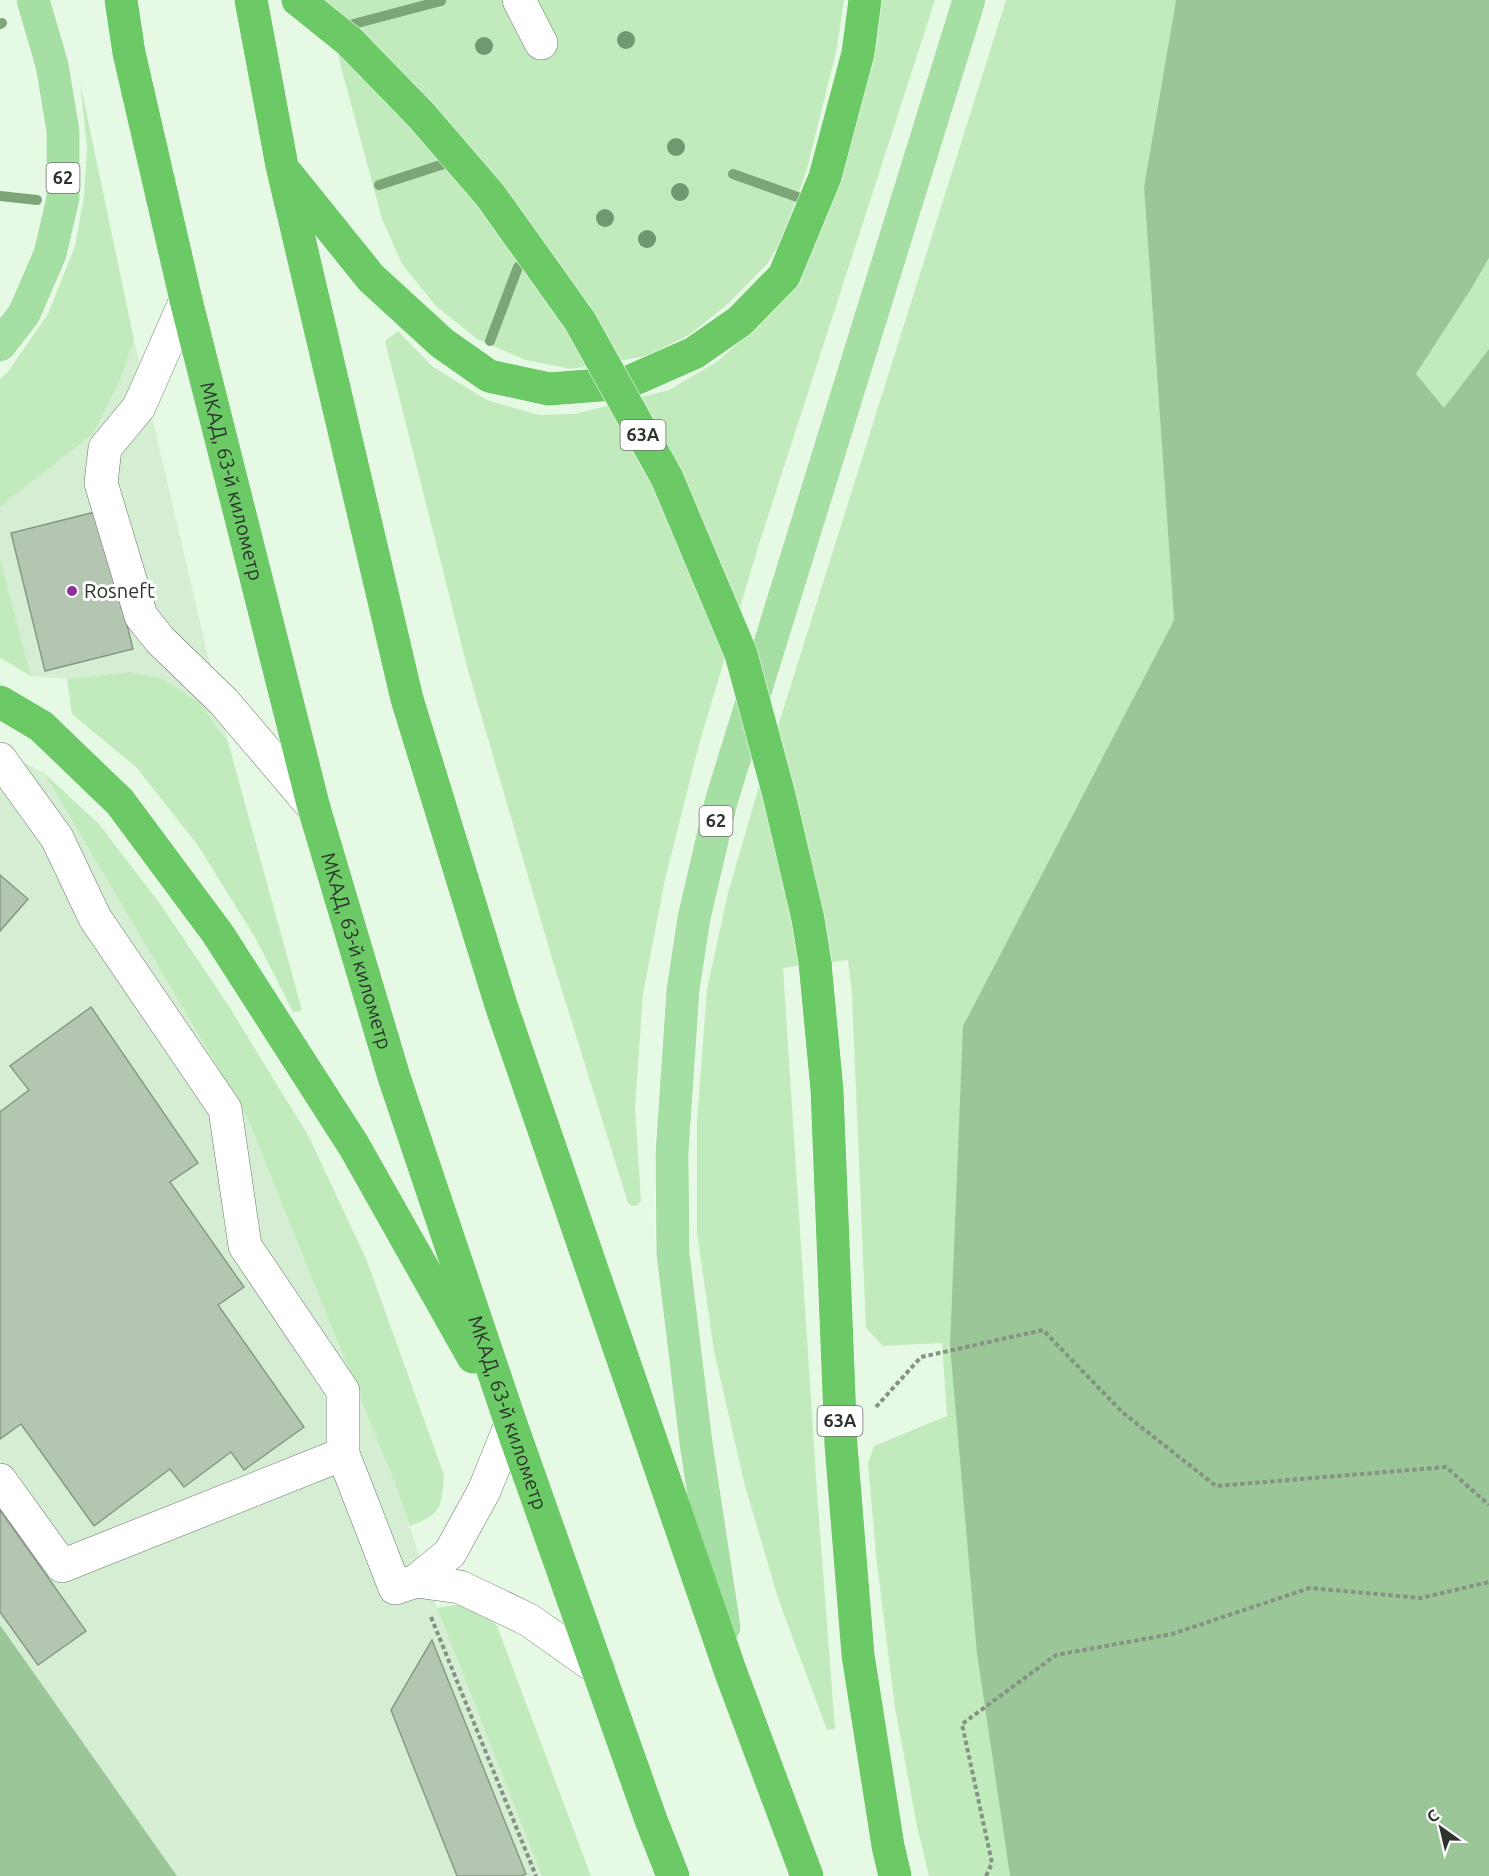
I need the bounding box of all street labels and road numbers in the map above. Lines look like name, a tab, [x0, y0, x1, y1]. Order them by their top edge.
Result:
road number: 62	[46, 163, 80, 193]
street label: МКАД, 63-й километр	[196, 379, 268, 583]
road number: 63A	[620, 420, 666, 450]
road number: 62	[700, 806, 732, 836]
street label: МКАД, 63-й километр	[317, 850, 397, 1052]
street label: МКАД, 63-й километр	[464, 1312, 552, 1513]
road number: 63A	[818, 1406, 862, 1436]

